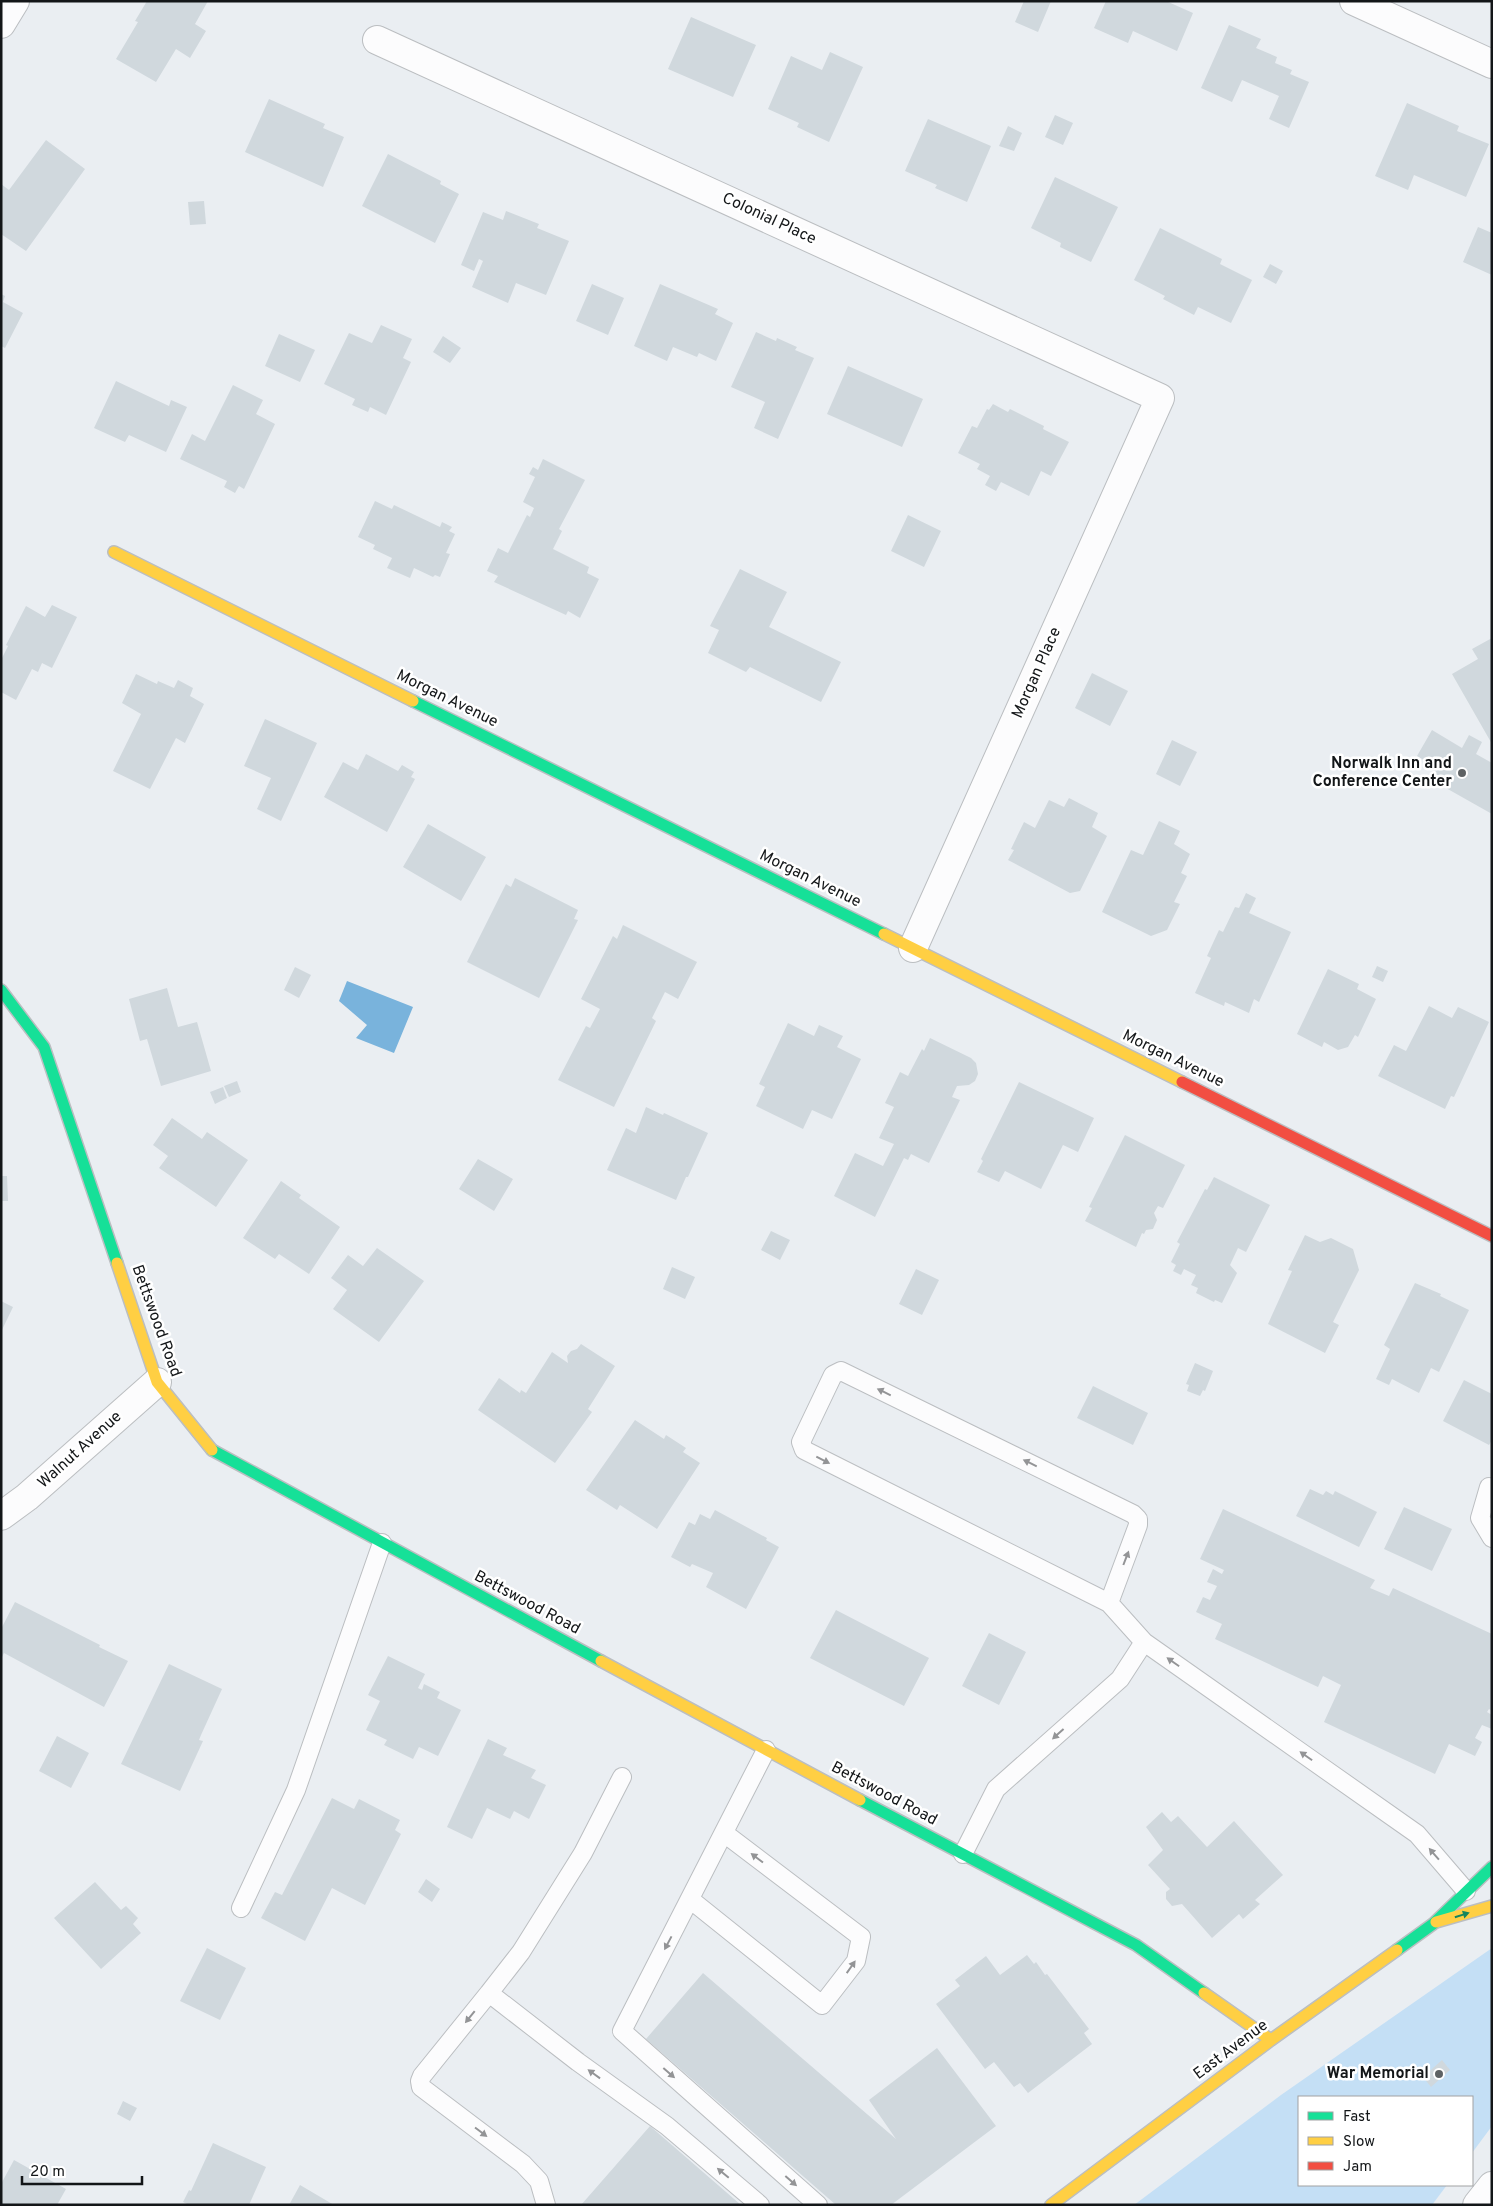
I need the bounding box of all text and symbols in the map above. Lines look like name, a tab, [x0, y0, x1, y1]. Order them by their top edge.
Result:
street label: Colonial Place	[719, 188, 819, 250]
street label: Morgan Place	[1008, 624, 1066, 722]
street label: Morgan Avenue	[393, 666, 501, 732]
place label: Norwalk Inn and Conference Center	[1313, 754, 1452, 792]
marker: Norwalk Inn and Conference Center	[1456, 767, 1468, 779]
street label: Morgan Avenue	[756, 846, 864, 912]
street label: Morgan Avenue	[1119, 1026, 1227, 1092]
street label: Bettswood Road	[126, 1262, 186, 1380]
one-way arrow	[877, 1388, 891, 1396]
street label: Walnut Avenue	[34, 1407, 126, 1493]
one-way arrow	[816, 1456, 830, 1464]
one-way arrow	[1023, 1459, 1037, 1467]
one-way arrow	[1122, 1550, 1130, 1565]
street label: Bettswood Road	[470, 1567, 584, 1639]
one-way arrow	[1166, 1657, 1180, 1667]
one-way arrow	[1053, 1728, 1065, 1740]
one-way arrow	[1299, 1751, 1313, 1761]
street label: Bettswood Road	[827, 1758, 941, 1830]
one-way arrow	[1429, 1848, 1440, 1861]
one-way arrow	[751, 1852, 764, 1863]
one-way arrow	[1455, 1910, 1470, 1918]
one-way arrow	[664, 1936, 672, 1951]
one-way arrow	[846, 1960, 856, 1973]
one-way arrow	[465, 2010, 476, 2023]
street label: East Avenue	[1190, 2016, 1272, 2084]
place label: War Memorial	[1327, 2064, 1429, 2084]
one-way arrow	[663, 2067, 675, 2078]
marker: War Memorial	[1433, 2068, 1445, 2080]
one-way arrow	[588, 2069, 601, 2079]
legend	[1298, 2096, 1473, 2186]
text: Fast	[1343, 2108, 1371, 2127]
one-way arrow	[474, 2127, 488, 2137]
text: Slow	[1343, 2133, 1375, 2152]
scale bar	[22, 2154, 142, 2186]
text: Jam	[1343, 2158, 1372, 2177]
text: 20 m	[30, 2163, 65, 2182]
one-way arrow	[717, 2168, 729, 2179]
one-way arrow	[784, 2175, 797, 2186]

